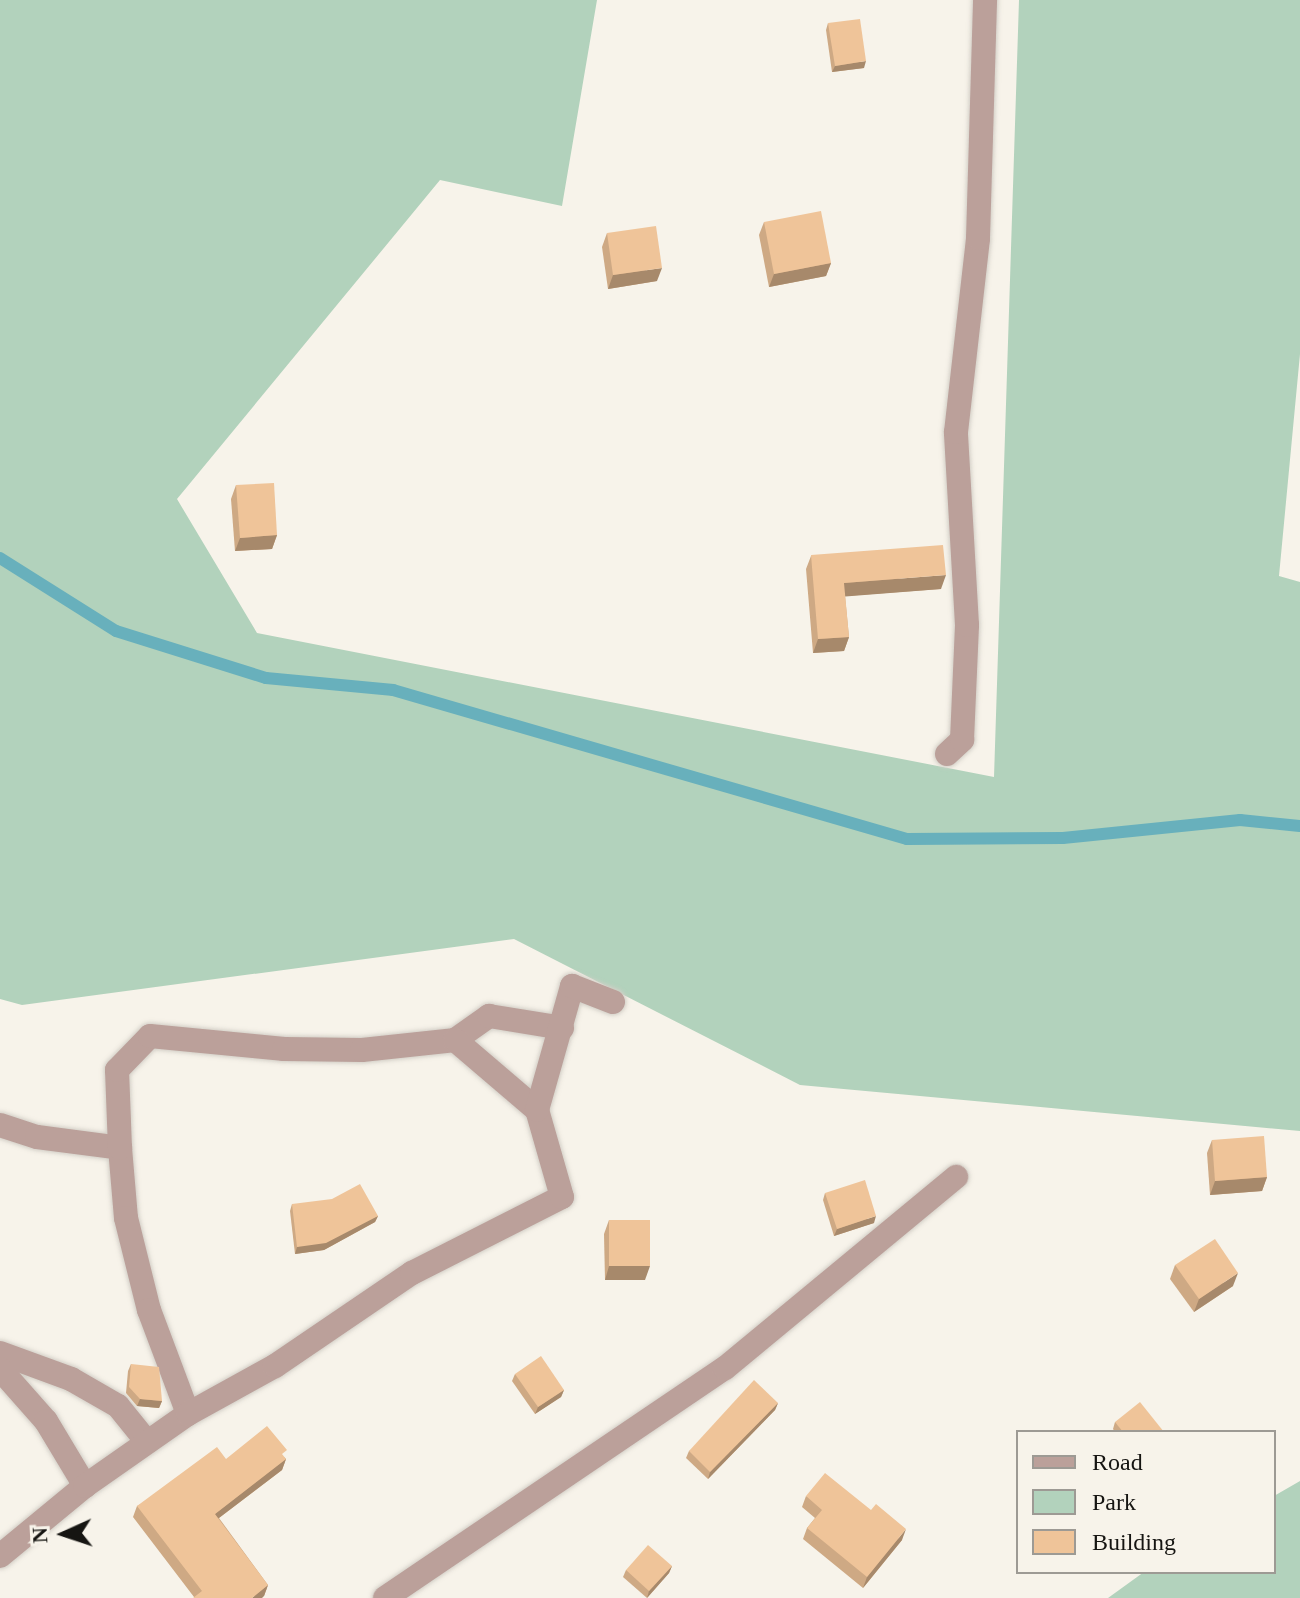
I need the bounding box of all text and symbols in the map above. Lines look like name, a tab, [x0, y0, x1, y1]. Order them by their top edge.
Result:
legend	[1016, 1430, 1276, 1574]
text: Road	[1092, 1449, 1143, 1475]
text: Park	[1092, 1489, 1136, 1515]
north arrow	[24, 1494, 104, 1574]
text: N	[27, 1527, 52, 1544]
text: Building	[1092, 1529, 1176, 1555]

